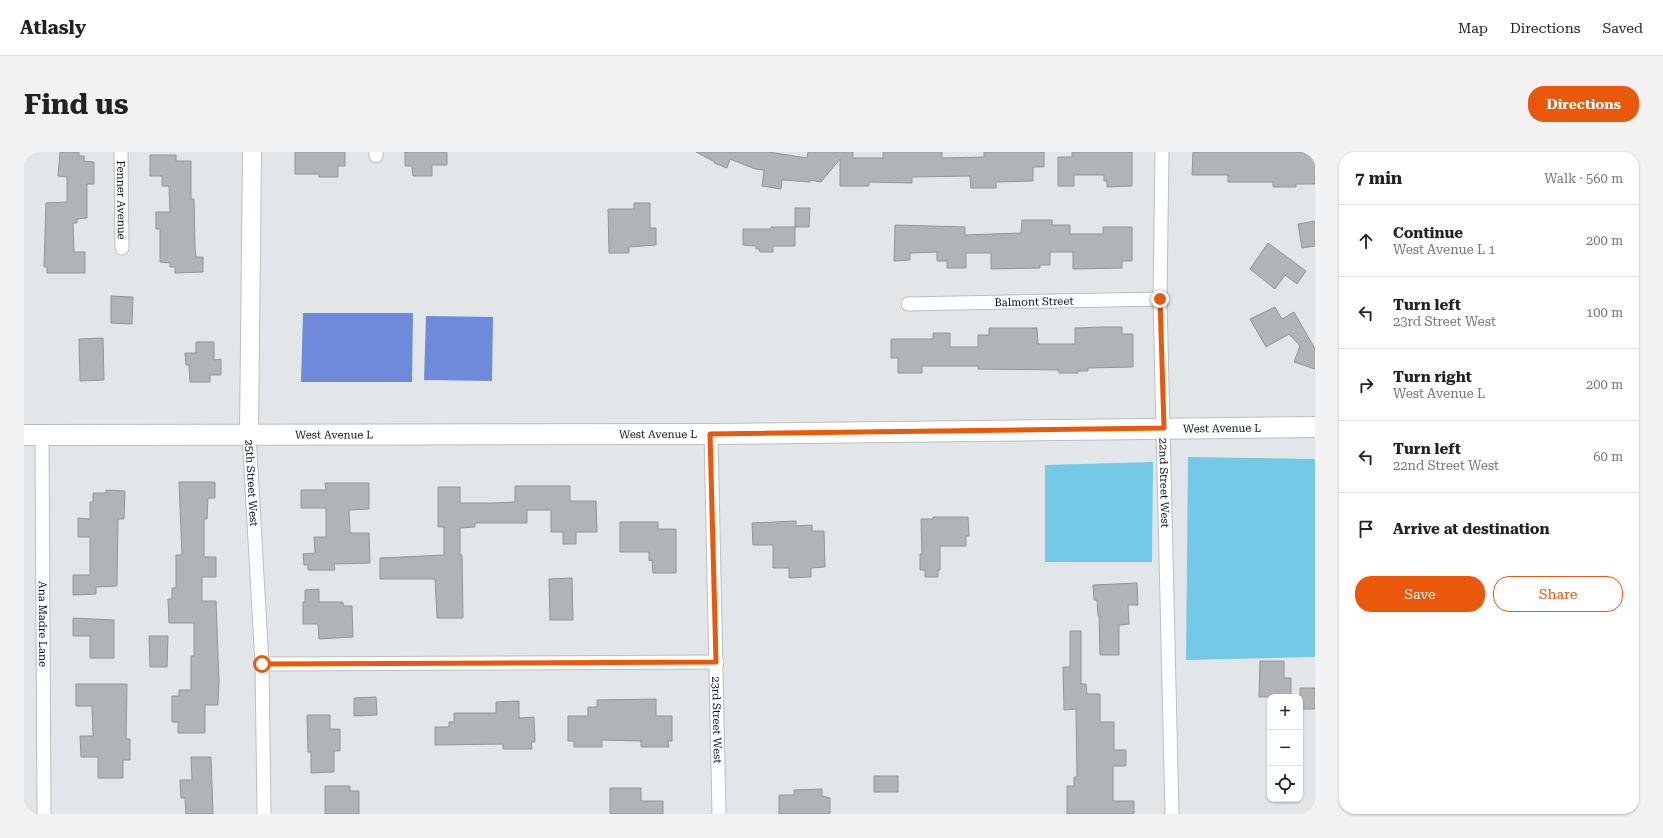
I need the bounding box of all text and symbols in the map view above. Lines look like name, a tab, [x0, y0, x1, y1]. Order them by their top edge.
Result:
text: Atlasly	[20, 16, 86, 39]
text: Map	[1458, 20, 1488, 36]
text: Directions	[1510, 20, 1580, 36]
text: Saved	[1602, 20, 1643, 36]
button: Directions	[1528, 86, 1639, 122]
text: Find us	[24, 88, 128, 121]
street label: Fenner Avenue	[115, 160, 128, 240]
text: 7 min	[1355, 168, 1402, 188]
text: Walk · 560 m	[1544, 171, 1623, 186]
text: Continue	[1393, 224, 1463, 242]
icon: ahead	[1355, 230, 1377, 252]
text: 200 m	[1586, 233, 1623, 248]
text: West Avenue L 1	[1393, 242, 1496, 257]
route end	[1151, 290, 1169, 308]
street label: Balmont Street	[994, 294, 1074, 309]
text: Turn left	[1393, 296, 1461, 314]
icon: left	[1355, 302, 1377, 324]
text: 100 m	[1586, 305, 1623, 320]
text: 23rd Street West	[1393, 314, 1496, 329]
text: Turn right	[1393, 368, 1472, 386]
icon: right	[1355, 374, 1377, 396]
text: 200 m	[1586, 377, 1623, 392]
text: West Avenue L	[1393, 386, 1485, 401]
street label: West Avenue L	[1183, 421, 1261, 435]
street label: West Avenue L	[295, 428, 373, 441]
street label: West Avenue L	[619, 428, 697, 441]
street label: 22nd Street West	[1157, 438, 1172, 528]
street label: 25th Street West	[243, 439, 261, 527]
text: Turn left	[1393, 440, 1461, 458]
icon: left	[1355, 446, 1377, 468]
text: 60 m	[1593, 449, 1623, 464]
text: 22nd Street West	[1393, 458, 1499, 473]
icon: arrive	[1355, 518, 1377, 540]
text: Arrive at destination	[1393, 520, 1549, 538]
button: Save	[1355, 576, 1485, 612]
button: Share	[1493, 576, 1623, 612]
street label: Ana Madre Lane	[36, 581, 50, 667]
route start	[253, 655, 271, 673]
street label: 23rd Street West	[710, 676, 724, 764]
map controls	[1267, 694, 1303, 802]
button: +	[1267, 694, 1303, 730]
button: −	[1267, 730, 1303, 766]
button: locate	[1267, 766, 1303, 802]

